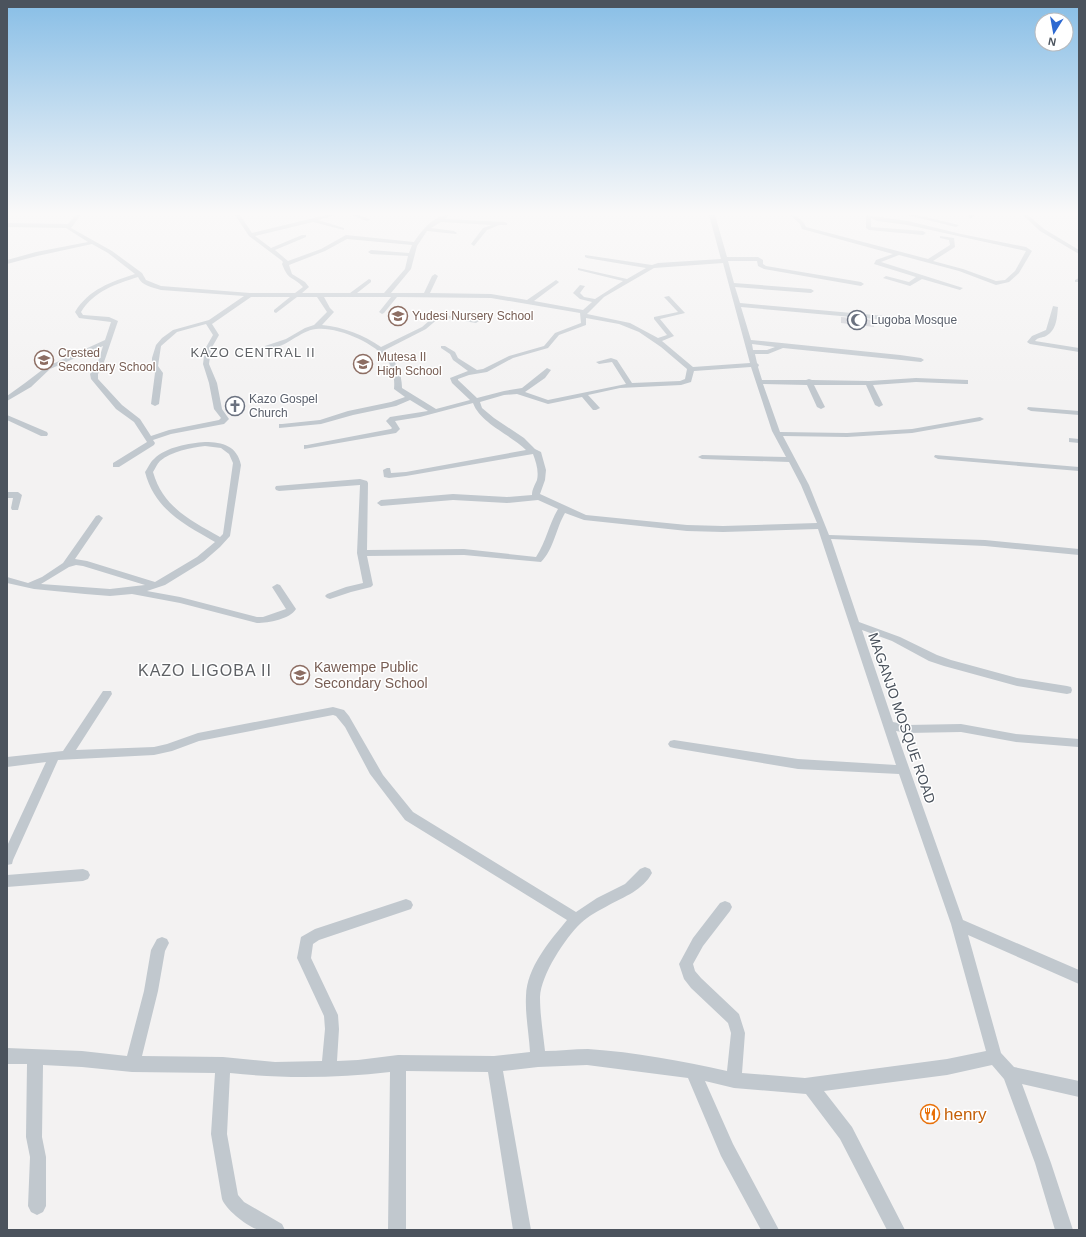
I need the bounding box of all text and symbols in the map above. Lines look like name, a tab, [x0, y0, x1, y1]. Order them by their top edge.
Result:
north arrow	[1034, 12, 1074, 52]
text: N	[1047, 35, 1057, 48]
school or university icon: Yudesi Nursery School	[387, 305, 409, 327]
place label: Yudesi Nursery School	[412, 309, 533, 323]
mosque icon: Lugoba Mosque	[846, 309, 868, 331]
place label: Lugoba Mosque	[871, 313, 957, 327]
district label: KAZO CENTRAL II	[190, 345, 316, 360]
place label: Crested Secondary School	[58, 346, 155, 374]
school or university icon: Crested Secondary School	[33, 349, 55, 371]
place label: Mutesa II High School	[377, 350, 442, 378]
school or university icon: Mutesa II High School	[352, 353, 374, 375]
place label: Kazo Gospel Church	[249, 392, 318, 420]
church icon: Kazo Gospel Church	[224, 395, 246, 417]
street label: MAGANJO MOSQUE ROAD	[865, 630, 939, 806]
place label: Kawempe Public Secondary School	[314, 659, 428, 691]
district label: KAZO LIGOBA II	[138, 662, 272, 679]
school or university icon: Kawempe Public Secondary School	[289, 664, 311, 686]
restaurant icon: henry	[919, 1103, 941, 1125]
place label: henry	[944, 1105, 987, 1124]

